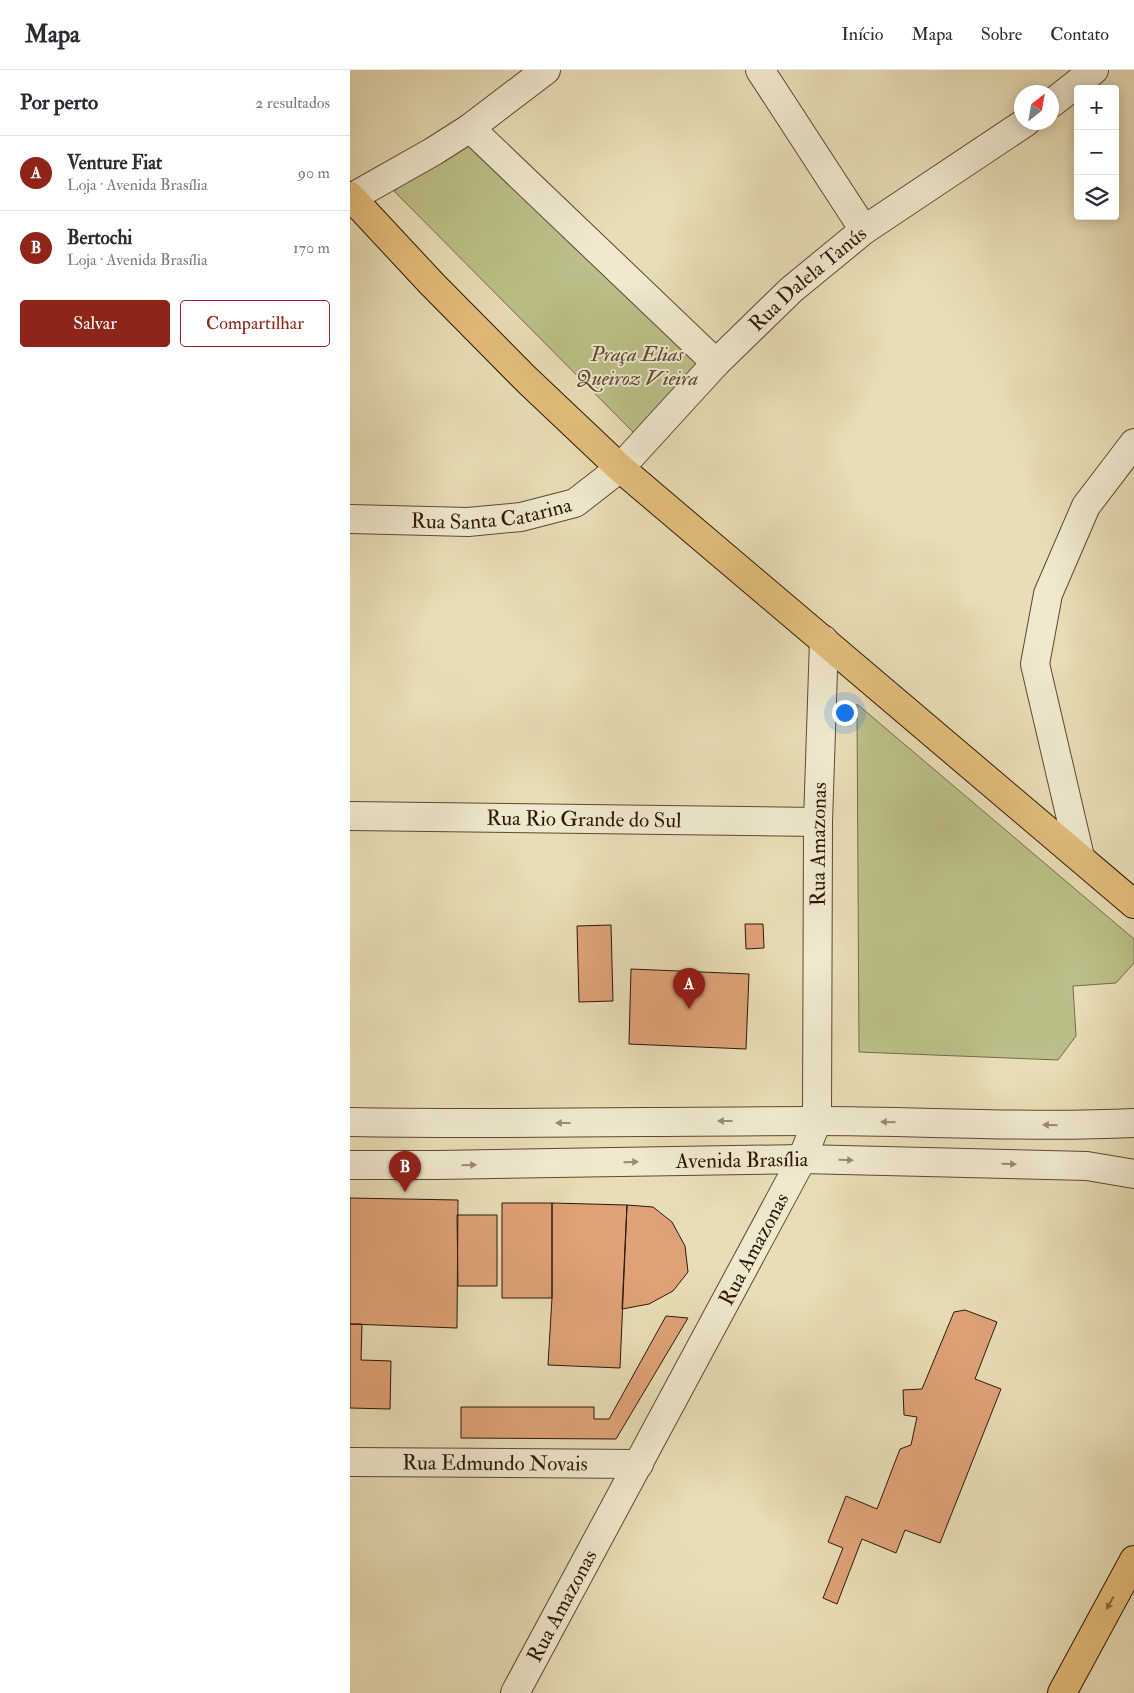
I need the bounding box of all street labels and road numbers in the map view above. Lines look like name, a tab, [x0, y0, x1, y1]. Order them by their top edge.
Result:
street label: Rua Dalela Tanús	[743, 220, 872, 337]
street label: Rua Santa Catarina	[411, 491, 575, 536]
street label: Rua Amazonas	[804, 782, 833, 906]
street label: Rua Rio Grande do Sul	[486, 804, 682, 834]
street label: Avenida Brasília	[674, 1145, 809, 1175]
street label: Rua Amazonas	[712, 1188, 795, 1310]
street label: Rua Edmundo Novais	[402, 1449, 588, 1477]
street label: Rua Amazonas	[521, 1545, 603, 1667]

